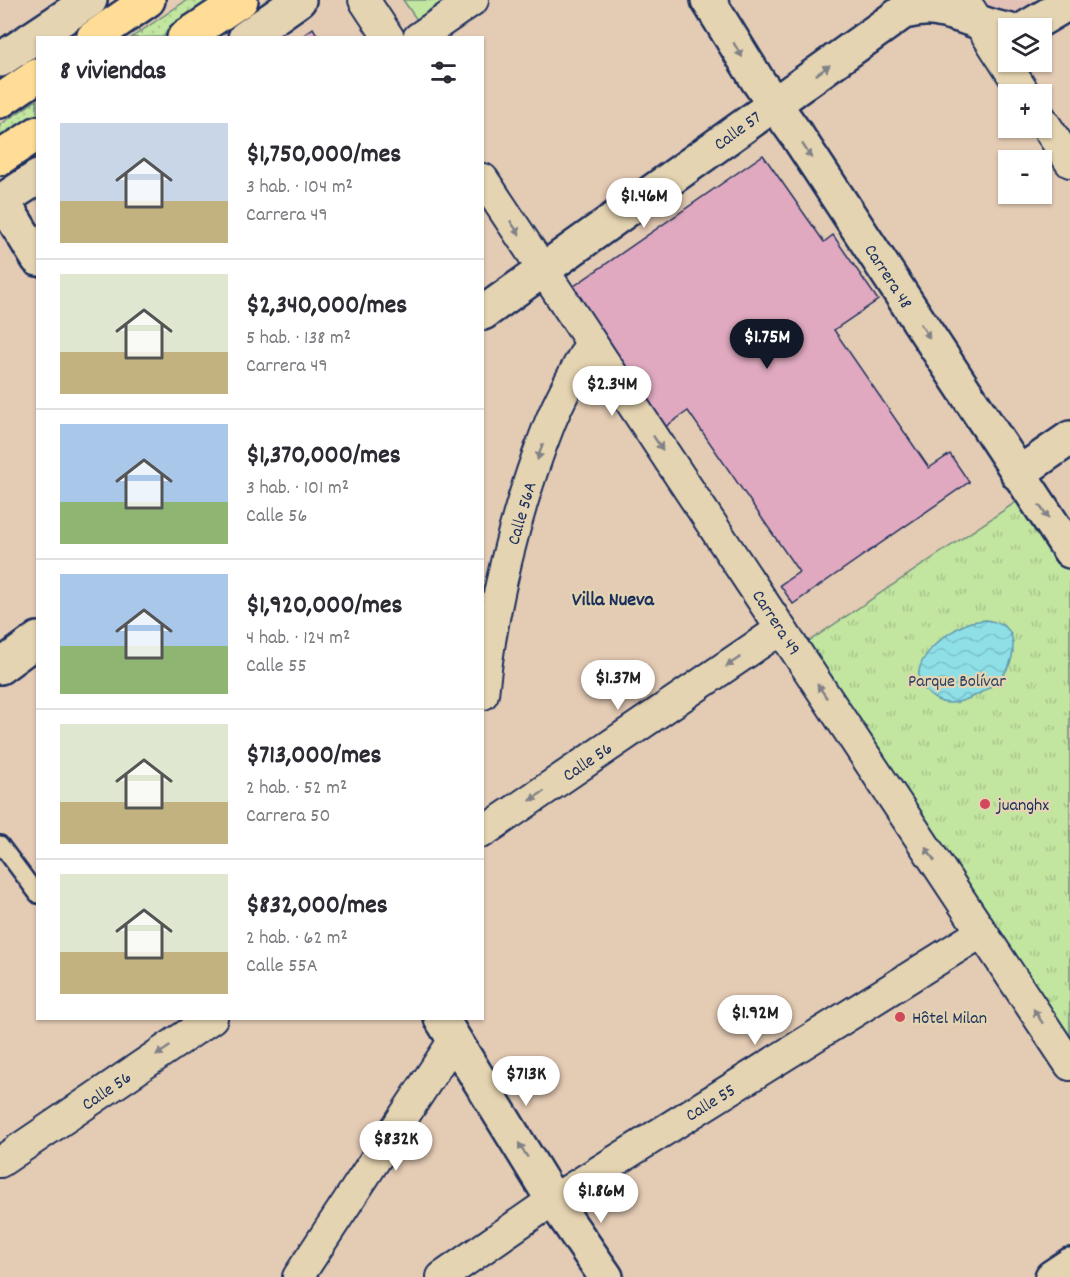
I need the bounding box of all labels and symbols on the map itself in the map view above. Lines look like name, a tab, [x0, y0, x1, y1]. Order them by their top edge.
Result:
one-way arrow	[733, 42, 744, 58]
one-way arrow	[815, 64, 830, 76]
street label: Calle 57	[710, 106, 767, 158]
one-way arrow	[801, 142, 813, 158]
pin: $1.46M	[595, 178, 693, 229]
one-way arrow	[509, 220, 520, 236]
street label: Carrera 48	[857, 240, 917, 315]
pin: $1.75M	[718, 319, 816, 370]
one-way arrow	[919, 323, 931, 339]
pin: $2.34M	[563, 366, 661, 417]
one-way arrow	[652, 435, 663, 451]
one-way arrow	[534, 443, 544, 461]
street label: Calle 56A	[502, 479, 544, 548]
one-way arrow	[1038, 504, 1049, 520]
street label: Carrera 49	[744, 586, 805, 661]
district label: Villa Nueva	[572, 587, 655, 615]
one-way arrow	[725, 656, 741, 668]
pin: $1.37M	[569, 660, 667, 711]
park label: Parque Bolívar	[908, 670, 1006, 695]
one-way arrow	[817, 683, 828, 699]
street label: Calle 56	[559, 737, 618, 789]
one-way arrow	[529, 790, 545, 801]
place label: juanghx	[995, 794, 1049, 819]
marker: juanghx	[978, 797, 992, 811]
one-way arrow	[924, 846, 936, 862]
pin: $1.92M	[706, 995, 804, 1046]
place label: Hôtel Milan	[912, 1007, 987, 1032]
one-way arrow	[1033, 1008, 1044, 1024]
marker: Hôtel Milan	[893, 1010, 907, 1024]
one-way arrow	[155, 1045, 171, 1056]
pin: $713K	[484, 1056, 568, 1107]
street label: Calle 56	[78, 1066, 137, 1118]
street label: Calle 55	[682, 1079, 741, 1129]
pin: $832K	[354, 1121, 438, 1172]
one-way arrow	[517, 1142, 528, 1158]
pin: $1.86M	[552, 1173, 650, 1224]

